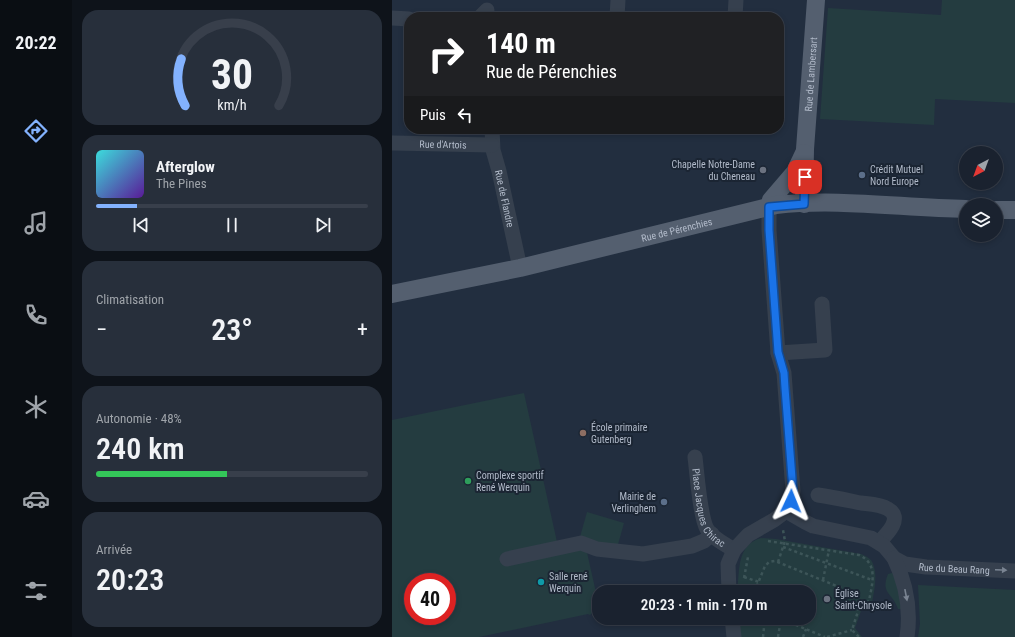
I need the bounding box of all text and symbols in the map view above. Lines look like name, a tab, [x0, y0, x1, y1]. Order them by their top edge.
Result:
text: 140 m	[486, 27, 556, 60]
icon: right	[420, 28, 472, 80]
text: 20:22	[15, 32, 57, 53]
street label: Rue de Lambersart	[802, 37, 819, 112]
text: 30	[211, 50, 253, 99]
text: Rue de Pérenchies	[486, 61, 617, 82]
text: km/h	[217, 96, 247, 112]
icon: left	[454, 104, 476, 126]
text: Puis	[420, 106, 446, 124]
icon: directions	[22, 117, 50, 145]
street label: Rue d'Artois	[419, 138, 467, 150]
north arrow	[959, 146, 1003, 190]
map controls	[959, 146, 1003, 242]
text: Afterglow	[156, 158, 215, 176]
place label: Chapelle Notre-Dame du Cheneau	[672, 159, 755, 182]
pin	[788, 160, 822, 194]
place label: Crédit Mutuel Nord Europe	[870, 164, 923, 187]
marker: Chapelle Notre-Dame du Cheneau	[758, 165, 768, 175]
icon: arrive	[794, 166, 816, 188]
street label: Rue de Flandre	[493, 169, 517, 229]
marker: Crédit Mutuel Nord Europe	[857, 170, 867, 180]
text: The Pines	[156, 176, 207, 191]
button: layers	[959, 198, 1003, 242]
icon: music	[22, 209, 50, 237]
icon: previous	[130, 214, 152, 236]
icon: pause	[221, 214, 243, 236]
icon: next	[312, 214, 334, 236]
street label: Rue de Pérenchies	[640, 215, 714, 243]
text: Climatisation	[96, 292, 164, 307]
icon: phone	[22, 301, 50, 329]
text: 23°	[211, 312, 253, 347]
text: −	[96, 317, 107, 342]
text: +	[357, 317, 368, 342]
icon: climate	[22, 393, 50, 421]
text: Autonomie · 48%	[96, 411, 182, 426]
place label: École primaire Gutenberg	[591, 421, 648, 445]
marker: École primaire Gutenberg	[578, 428, 588, 438]
text: 240 km	[96, 431, 185, 466]
street label: Place Jacques Chirac	[691, 468, 728, 549]
place label: Complexe sportif René Werquin	[476, 470, 544, 493]
marker: Complexe sportif René Werquin	[463, 476, 473, 486]
position arrow	[770, 480, 812, 522]
icon: car	[22, 485, 50, 513]
place label: Mairie de Verlinghem	[611, 491, 656, 514]
marker: Mairie de Verlinghem	[659, 497, 669, 507]
text: Arrivée	[96, 542, 132, 557]
street label: Rue du Beau Rang	[918, 561, 990, 575]
text: 20:23	[96, 562, 164, 597]
one-way arrow	[995, 567, 1007, 574]
place label: Salle rené Werquin	[549, 571, 588, 594]
speed limit sign: 40	[404, 573, 456, 625]
icon: filters	[22, 577, 50, 605]
marker: Salle rené Werquin	[536, 577, 546, 587]
place label: Église Saint-Chrysole	[835, 587, 892, 611]
one-way arrow	[904, 589, 910, 601]
marker: Église Saint-Chrysole	[822, 594, 832, 604]
text: 20:23 · 1 min · 170 m	[641, 596, 767, 614]

